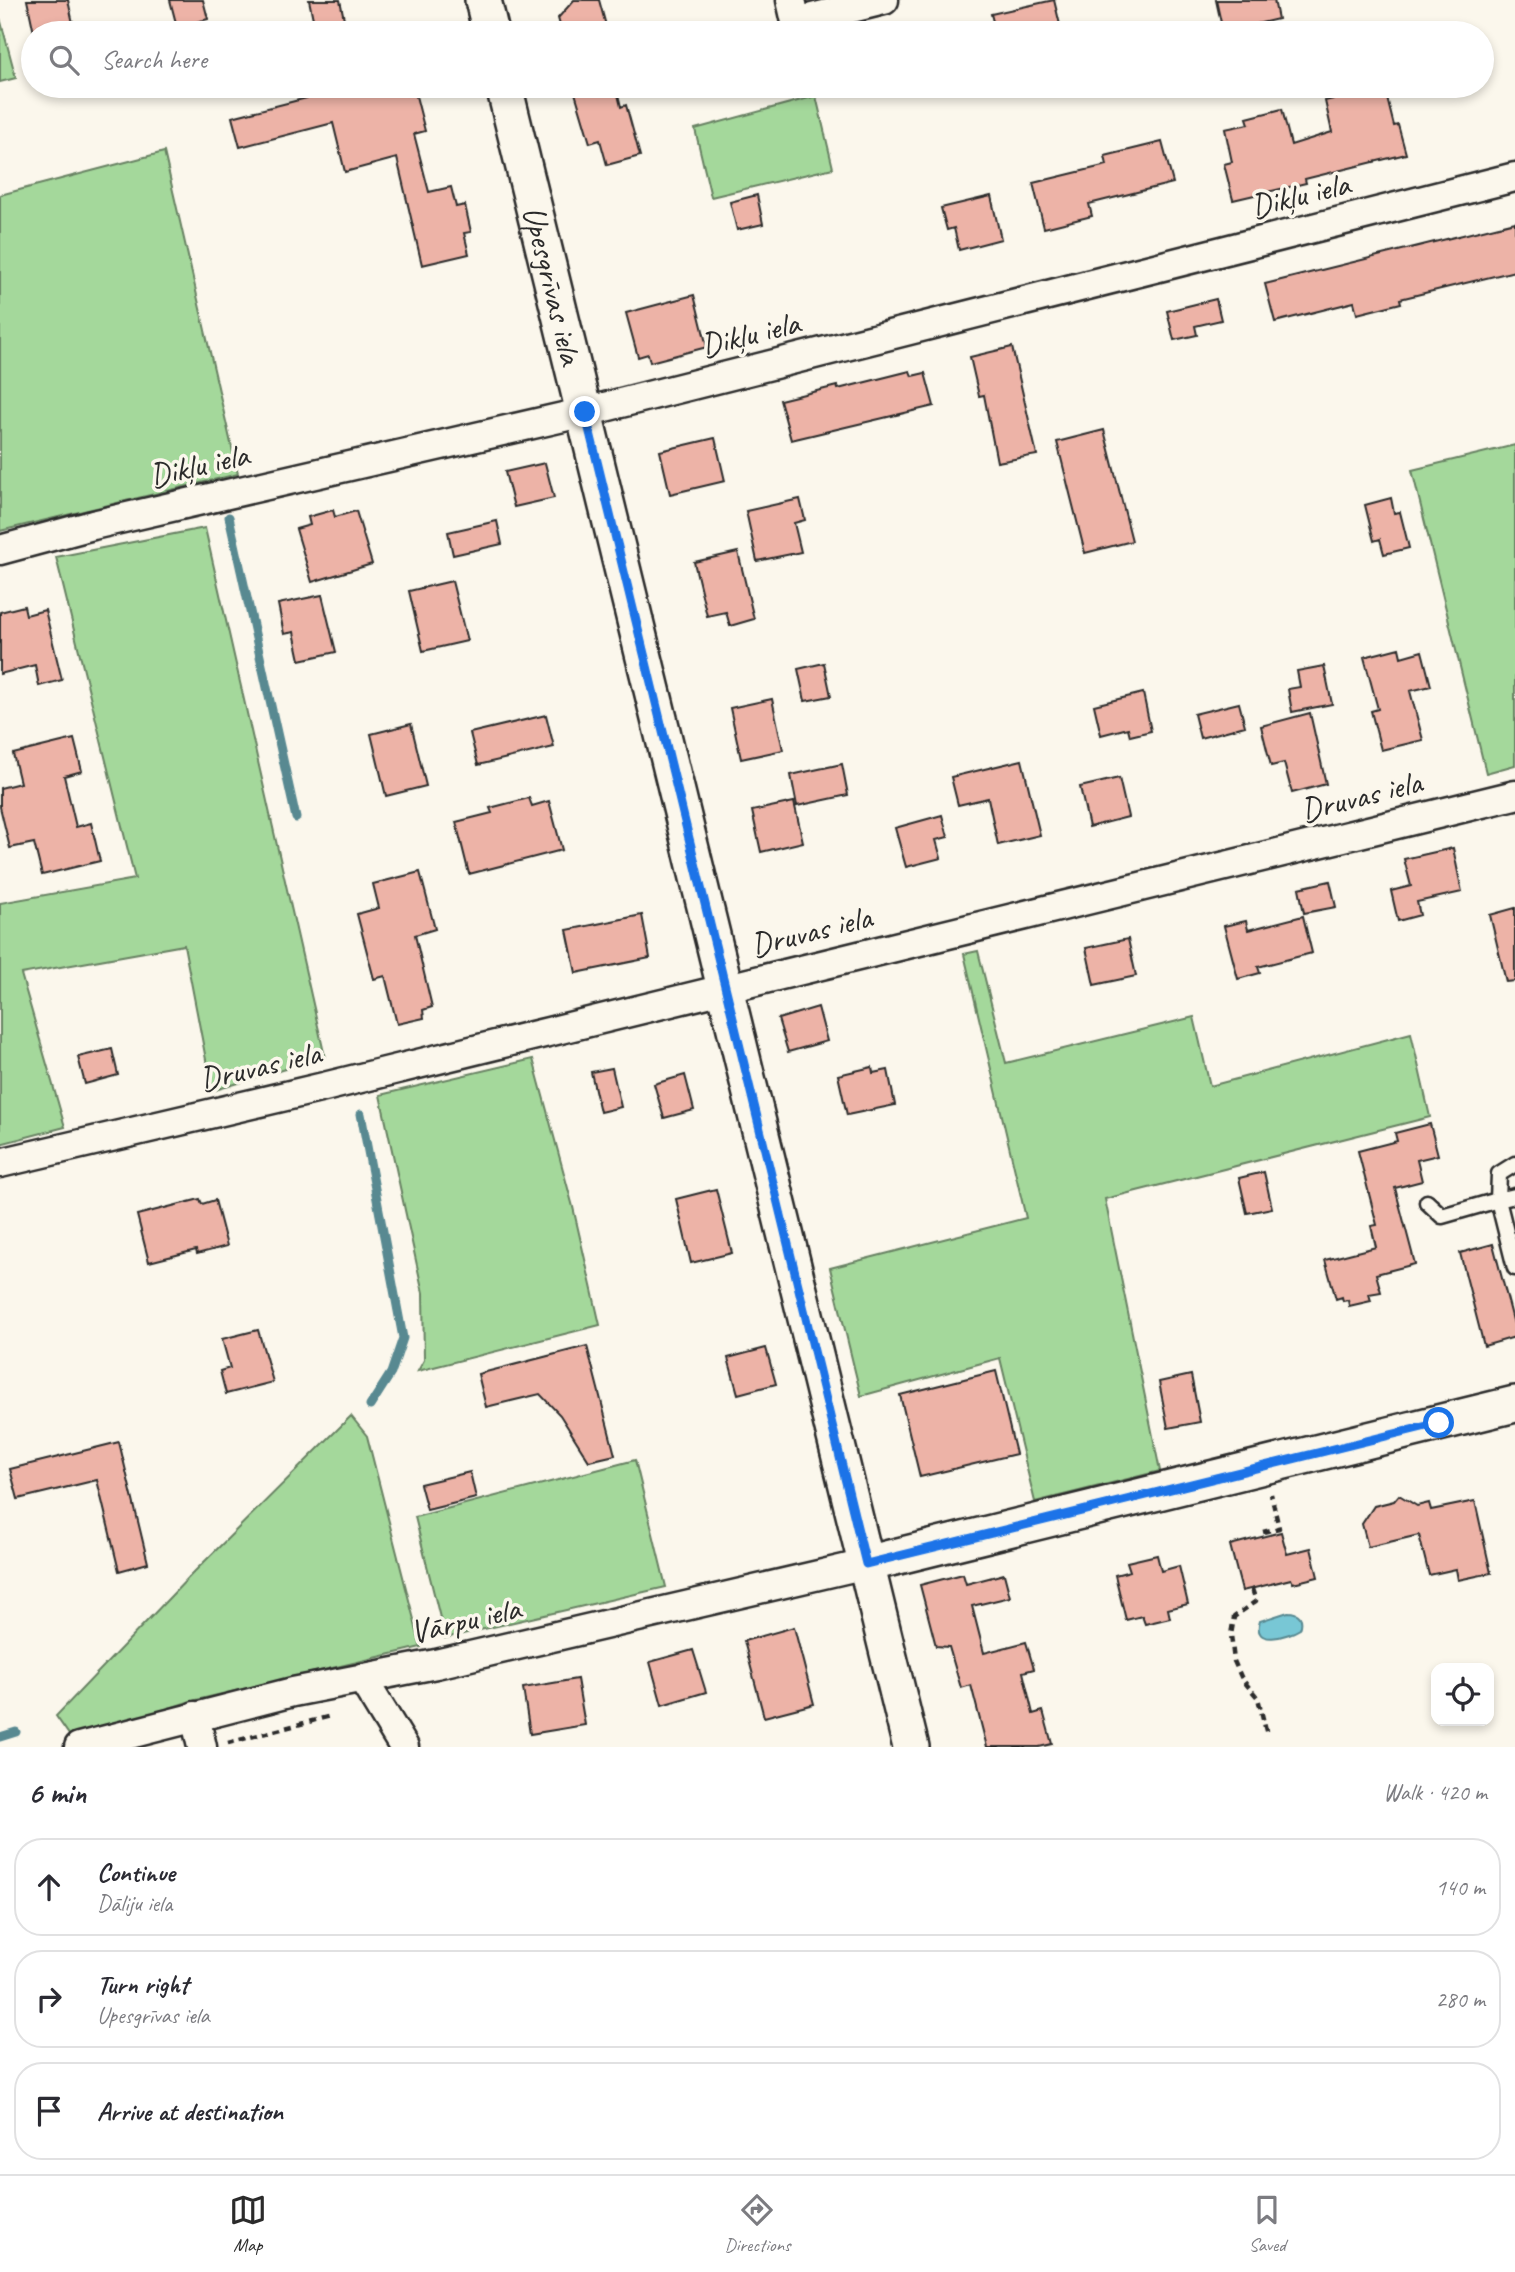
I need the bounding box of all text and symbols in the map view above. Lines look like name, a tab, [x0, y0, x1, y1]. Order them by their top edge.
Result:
search box	[21, 21, 1494, 98]
icon: search	[45, 41, 83, 79]
text: Search here	[101, 43, 207, 76]
street label: Dikļu iela	[1246, 162, 1356, 228]
street label: Upesgrīvas iela	[513, 202, 593, 371]
street label: Dikļu iela	[696, 301, 806, 367]
route end	[569, 396, 600, 427]
street label: Dikļu iela	[145, 433, 255, 497]
street label: Druvas iela	[1296, 760, 1427, 831]
street label: Druvas iela	[746, 895, 877, 966]
street label: Druvas iela	[195, 1031, 326, 1100]
route start	[1423, 1407, 1454, 1438]
street label: Vārpu iela	[406, 1586, 527, 1653]
map controls	[1431, 1663, 1494, 1726]
button: locate	[1431, 1663, 1494, 1726]
text: 6 min	[28, 1774, 86, 1812]
text: Walk · 420 m	[1383, 1778, 1487, 1807]
text: Continue	[97, 1856, 175, 1889]
icon: ahead	[30, 1868, 68, 1906]
text: 140 m	[1436, 1873, 1485, 1902]
text: Dāliju iela	[97, 1889, 172, 1918]
text: Turn right	[97, 1968, 188, 2001]
icon: right	[30, 1980, 68, 2018]
text: 280 m	[1436, 1985, 1485, 2014]
text: Upesgrīvas iela	[97, 2001, 210, 2030]
icon: arrive	[30, 2092, 68, 2130]
text: Arrive at destination	[97, 2095, 283, 2128]
tab: Map	[229, 2191, 267, 2257]
tab: Directions	[724, 2191, 791, 2257]
tab: Saved	[1248, 2191, 1286, 2257]

